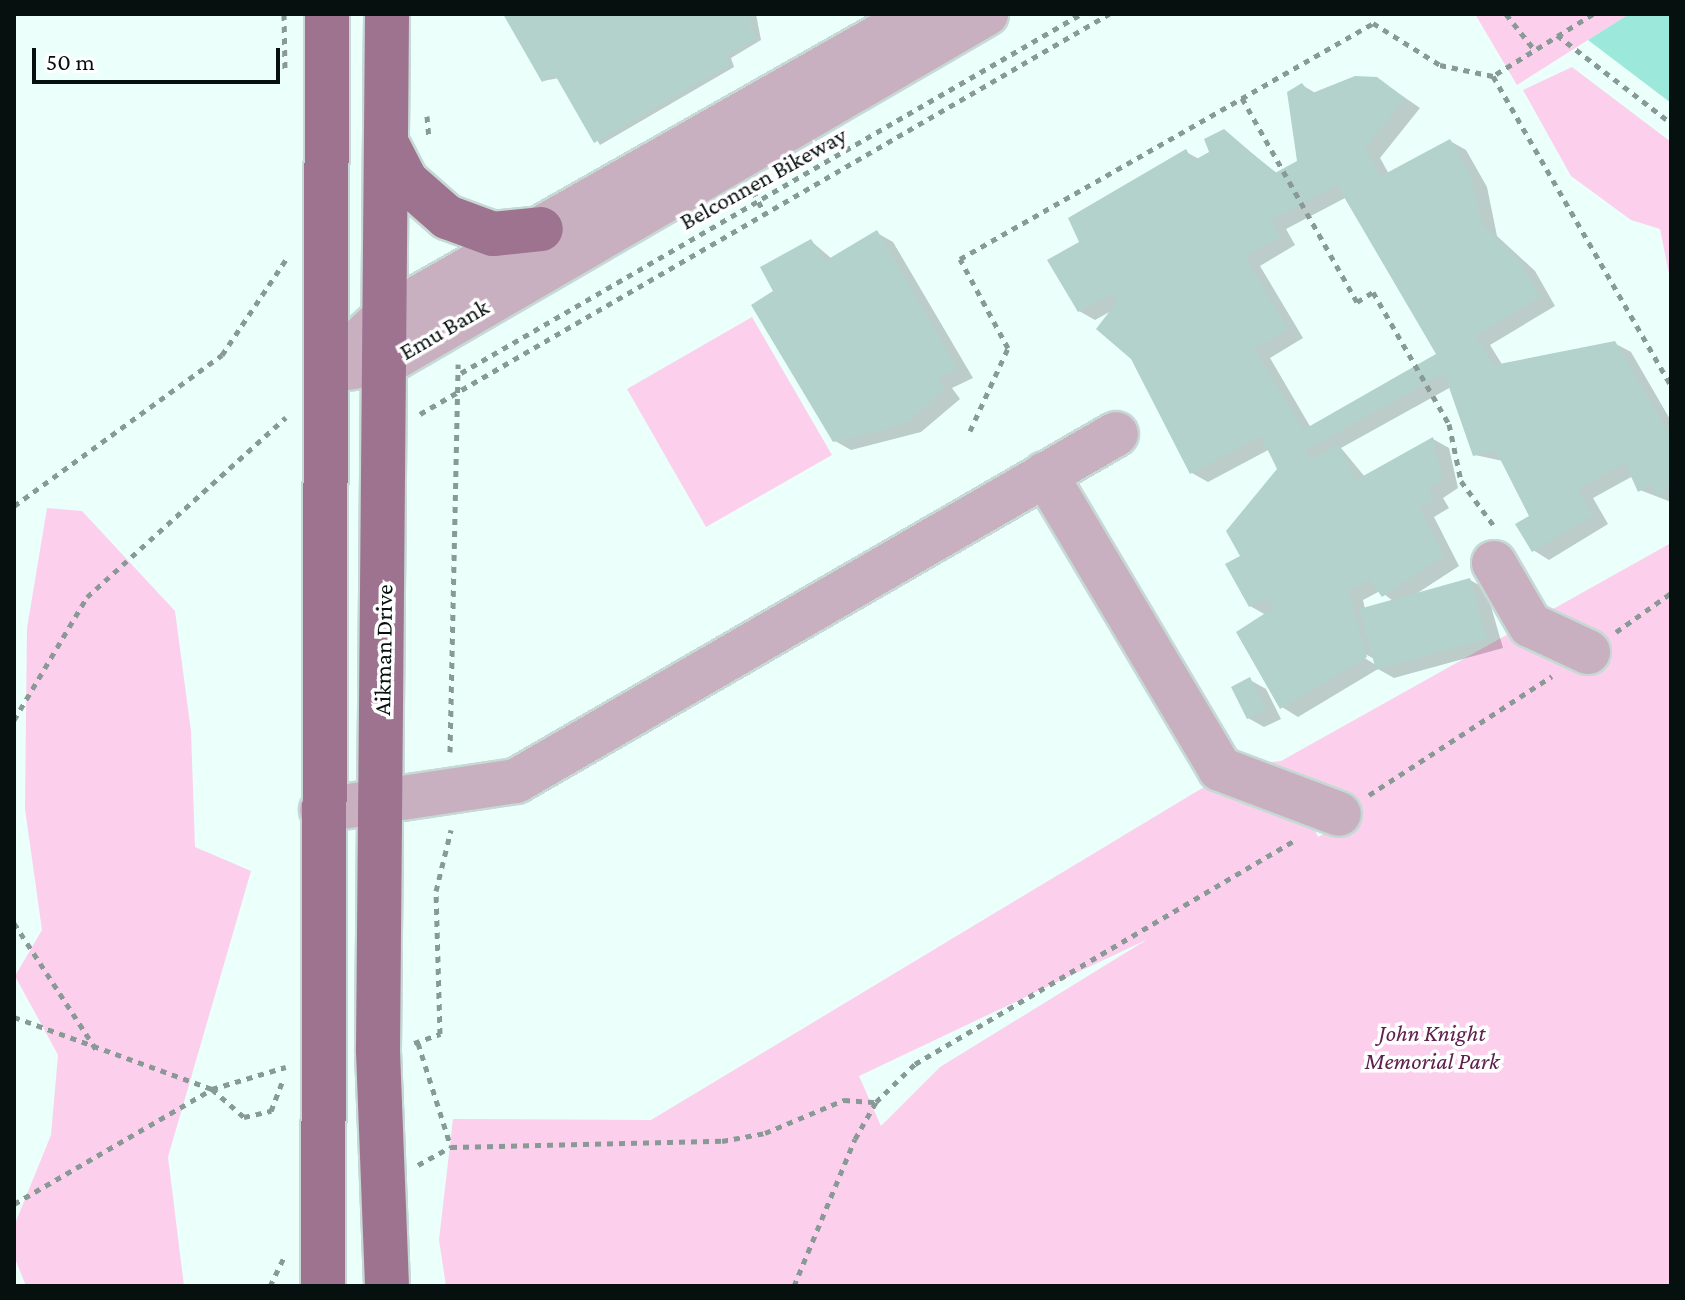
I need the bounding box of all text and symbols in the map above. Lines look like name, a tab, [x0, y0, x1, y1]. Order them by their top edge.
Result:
scale bar	[36, 32, 284, 82]
text: 50 m	[46, 48, 95, 75]
street label: Belconnen Bikeway	[675, 120, 851, 236]
street label: Emu Bank	[394, 292, 494, 366]
street label: Aikman Drive	[367, 584, 399, 716]
park label: John Knight Memorial Park	[1365, 1019, 1499, 1075]

